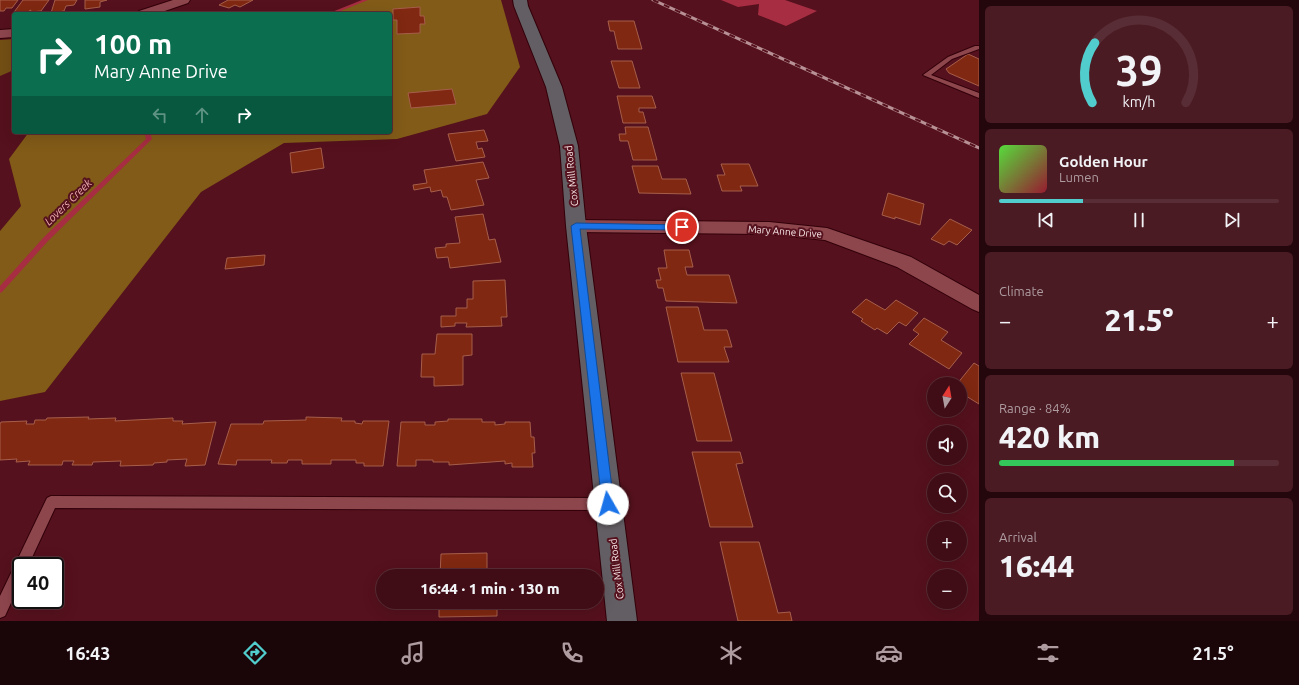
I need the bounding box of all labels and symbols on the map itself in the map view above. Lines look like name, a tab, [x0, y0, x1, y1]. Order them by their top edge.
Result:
street label: Cox Mill Road	[563, 145, 580, 207]
water label: Lovers Creek	[42, 176, 94, 227]
pin	[665, 210, 699, 244]
street label: Mary Anne Drive	[748, 223, 822, 240]
north arrow	[927, 377, 967, 417]
position arrow	[587, 483, 629, 525]
street label: Cox Mill Road	[607, 538, 626, 600]
speed limit sign: 40	[12, 557, 64, 609]

